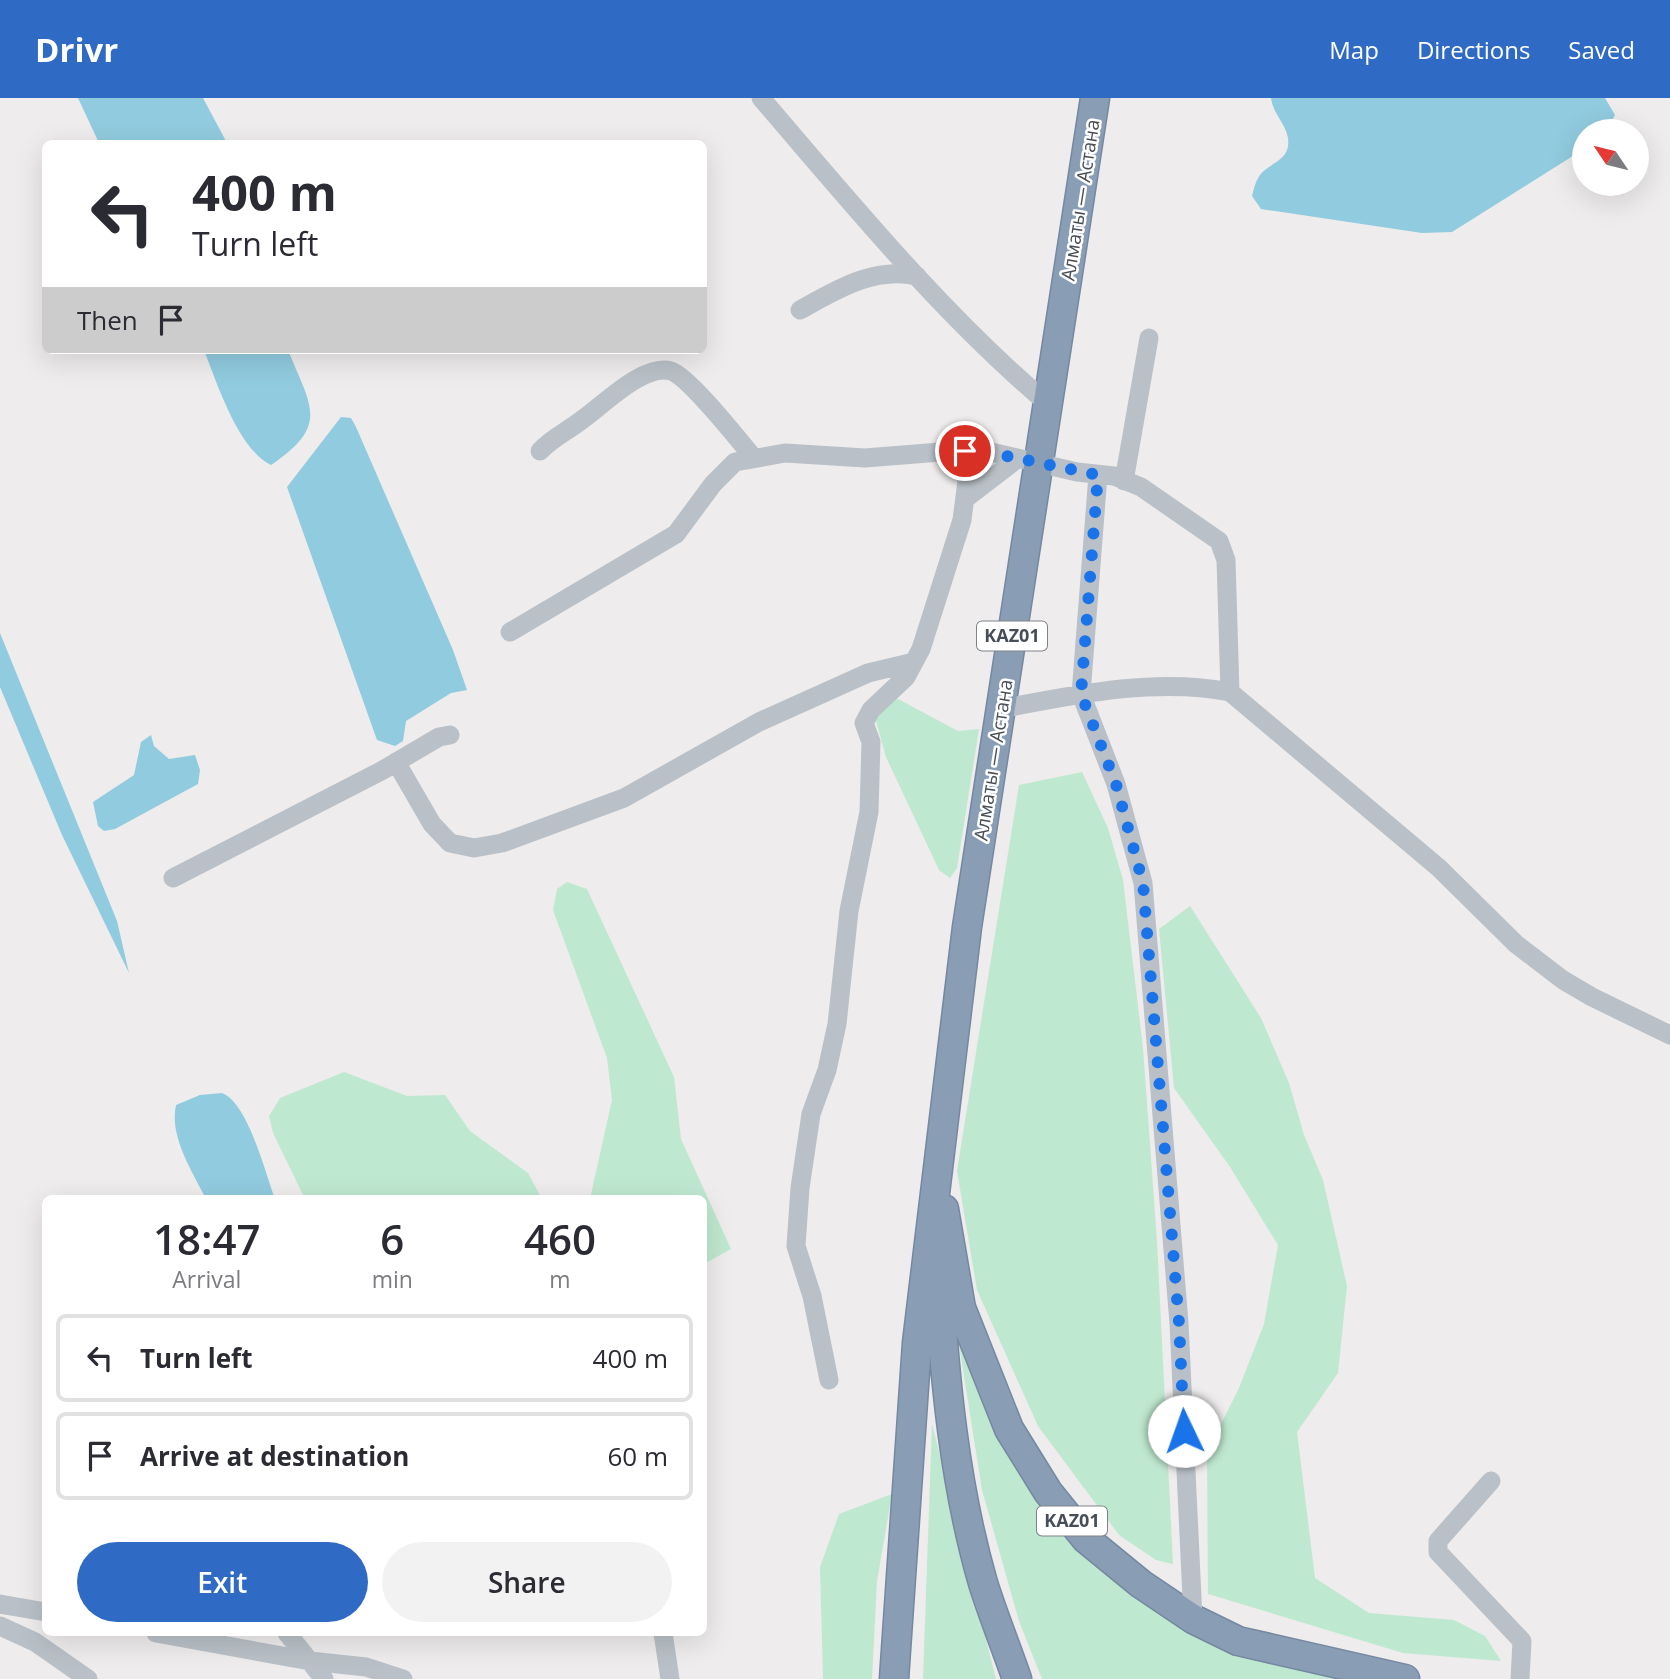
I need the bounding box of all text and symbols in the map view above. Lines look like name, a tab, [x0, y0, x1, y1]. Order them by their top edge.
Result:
text: Drivr	[35, 27, 118, 72]
text: Map	[1329, 33, 1379, 66]
text: Directions	[1417, 33, 1530, 66]
text: Saved	[1568, 33, 1635, 66]
street label: Алматы — Астана	[1054, 117, 1106, 283]
north arrow	[1572, 119, 1648, 196]
map controls	[1572, 119, 1649, 196]
text: 400 m	[192, 159, 337, 225]
icon: left	[77, 168, 168, 259]
text: Turn left	[192, 222, 318, 265]
icon: arrive	[152, 301, 190, 339]
text: Then	[77, 302, 138, 338]
pin	[935, 421, 995, 481]
icon: arrive	[946, 432, 984, 470]
road number: KАZ01	[977, 622, 1047, 650]
street label: Алматы — Астана	[967, 677, 1019, 843]
text: 18:47	[153, 1210, 261, 1267]
text: 6	[380, 1210, 404, 1267]
text: 460	[524, 1210, 596, 1267]
text: Arrival	[172, 1263, 241, 1295]
text: min	[372, 1263, 413, 1295]
text: m	[549, 1263, 571, 1295]
icon: left	[81, 1339, 119, 1377]
text: Turn left	[140, 1340, 252, 1376]
text: 400 m	[593, 1340, 668, 1376]
position arrow	[1147, 1394, 1221, 1468]
icon: arrive	[81, 1437, 119, 1475]
text: Arrive at destination	[140, 1438, 409, 1474]
text: 60 m	[607, 1438, 668, 1474]
road number: KАZ01	[1037, 1506, 1107, 1536]
button: Exit	[77, 1542, 368, 1622]
button: Share	[382, 1542, 672, 1622]

